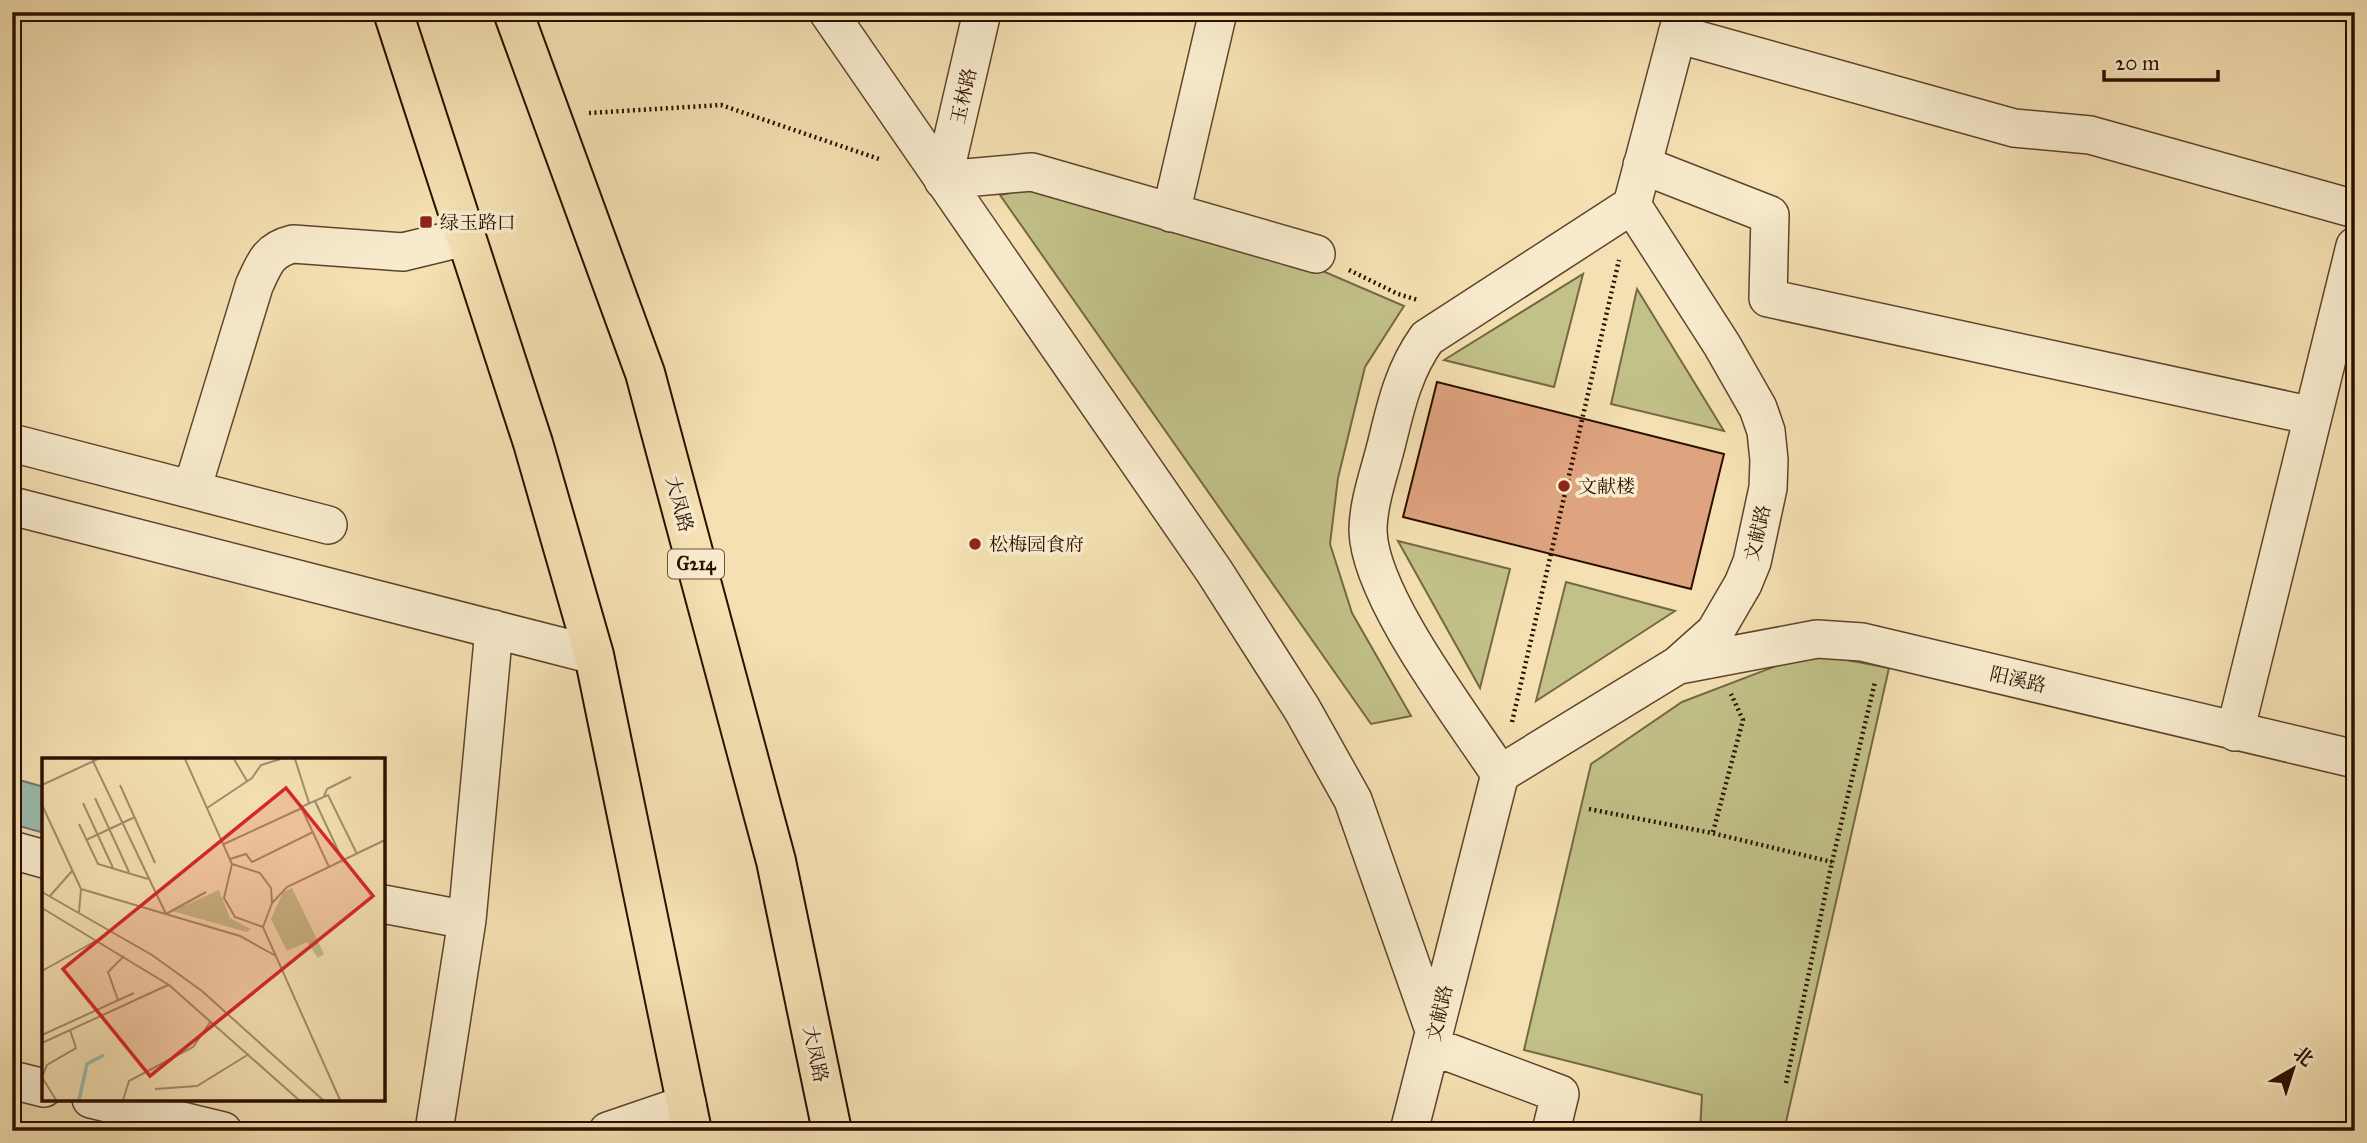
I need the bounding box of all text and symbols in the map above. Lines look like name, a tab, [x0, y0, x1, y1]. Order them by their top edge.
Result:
scale bar	[2104, 38, 2218, 82]
text: 20 m	[2115, 50, 2160, 76]
street label: 玉林路	[946, 66, 981, 126]
place label: 绿玉路口	[440, 211, 516, 234]
marker: 绿玉路口	[418, 214, 434, 230]
street label: 大凤路	[661, 474, 698, 535]
place label: 文献楼	[1578, 475, 1635, 498]
marker: 文献楼	[1556, 478, 1572, 494]
street label: 文献路	[1740, 503, 1775, 563]
place label: 松梅园食府	[989, 533, 1084, 556]
marker: 松梅园食府	[967, 536, 983, 552]
road number: G214	[668, 550, 724, 578]
street label: 阳溪路	[1988, 662, 2048, 697]
inset map	[42, 758, 385, 1101]
street label: 文献路	[1422, 983, 1457, 1043]
street label: 大凤路	[798, 1024, 833, 1084]
north arrow	[2258, 1034, 2328, 1104]
text: 北	[2289, 1041, 2318, 1071]

